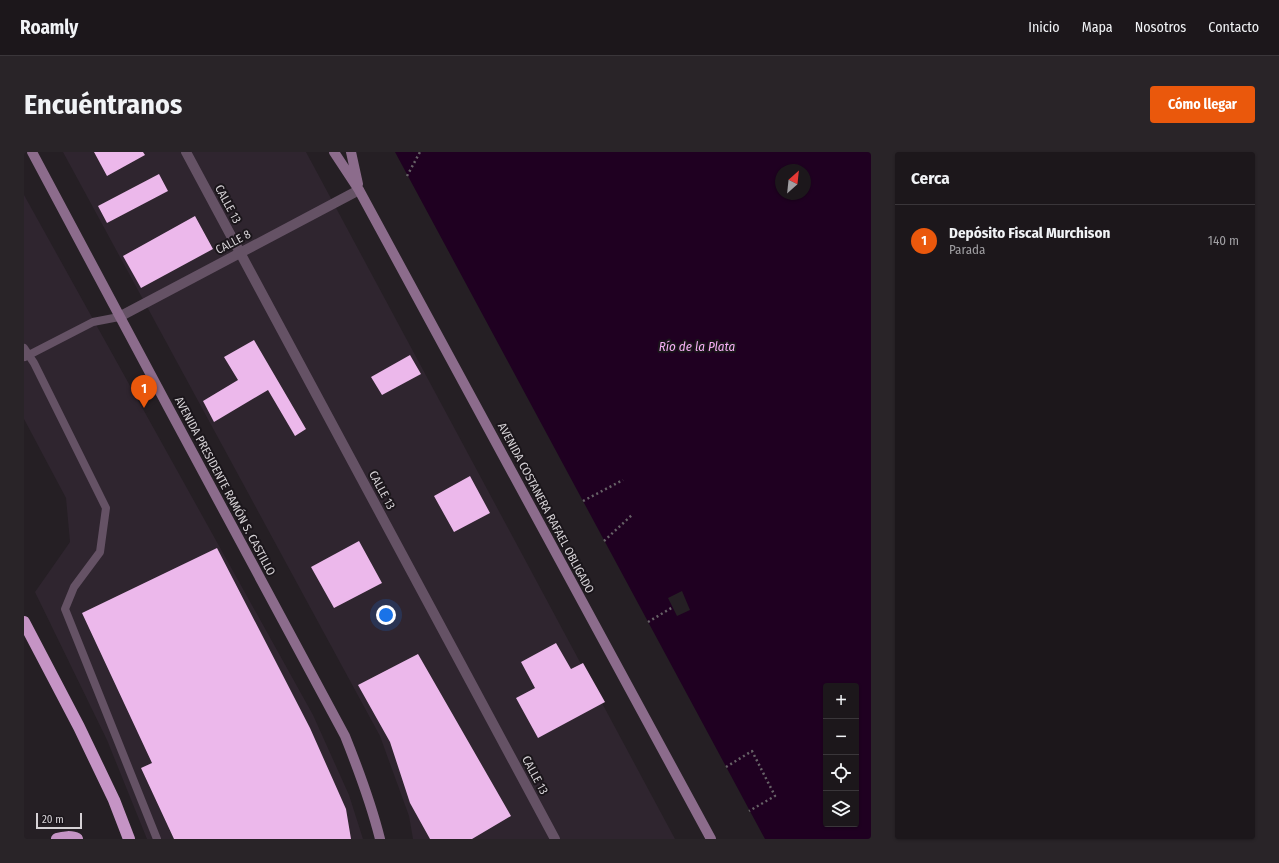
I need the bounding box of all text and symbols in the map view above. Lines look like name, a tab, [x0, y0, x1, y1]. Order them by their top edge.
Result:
text: Roamly	[20, 16, 78, 39]
text: Inicio	[1028, 19, 1060, 36]
text: Mapa	[1082, 19, 1113, 36]
text: Nosotros	[1135, 19, 1186, 36]
text: Contacto	[1208, 19, 1259, 36]
button: Cómo llegar	[1150, 86, 1255, 123]
text: Encuéntranos	[24, 88, 182, 121]
north arrow	[775, 164, 811, 200]
text: Cerca	[911, 168, 950, 189]
street label: CALLE 13	[212, 182, 244, 226]
text: Depósito Fiscal Murchison	[949, 224, 1110, 242]
street label: CALLE 8	[213, 227, 253, 257]
text: 1	[921, 233, 927, 248]
text: 140 m	[1208, 233, 1239, 248]
text: Parada	[949, 242, 985, 257]
water label: Río de la Plata	[659, 339, 736, 354]
pin: 1	[131, 375, 157, 408]
street label: AVENIDA PRESIDENTE RAMÓN S. CASTILLO	[172, 394, 279, 578]
street label: AVENIDA COSTANERA RAFAEL OBLIGADO	[495, 420, 597, 596]
street label: CALLE 13	[366, 468, 398, 512]
your location	[376, 605, 396, 625]
map controls	[823, 683, 859, 827]
button: +	[823, 683, 859, 719]
button: −	[823, 719, 859, 755]
street label: CALLE 13	[519, 753, 551, 797]
button: locate	[823, 755, 859, 791]
button: layers	[823, 791, 859, 827]
scale bar	[36, 811, 82, 830]
text: 20 m	[42, 813, 64, 826]

